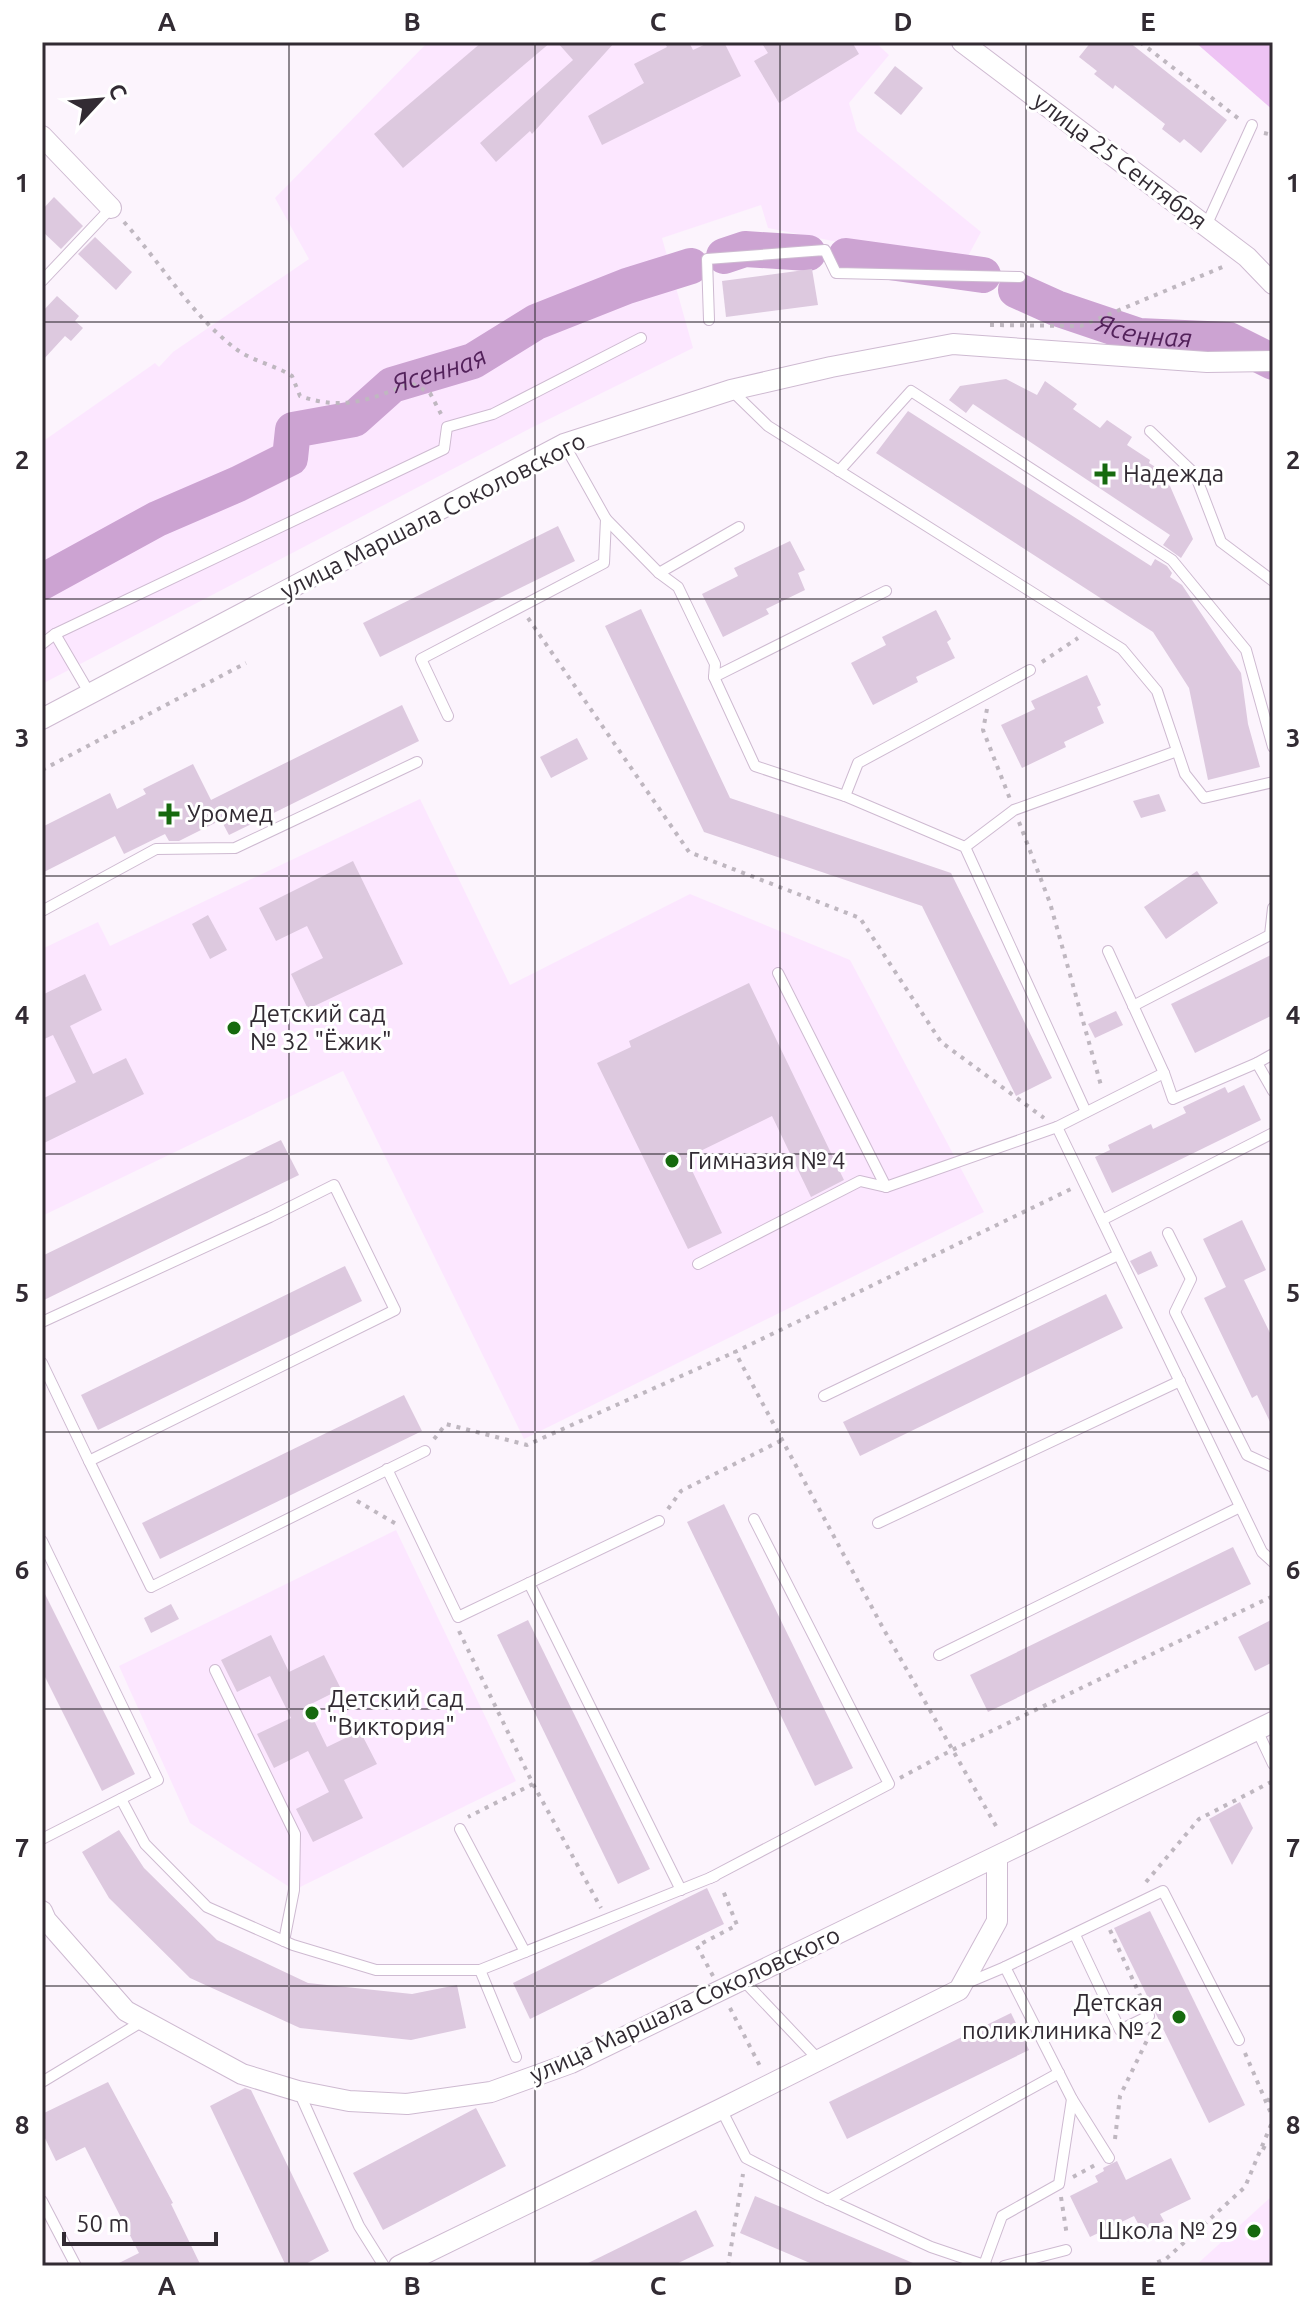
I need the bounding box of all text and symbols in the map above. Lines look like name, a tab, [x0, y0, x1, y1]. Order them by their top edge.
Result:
text: A	[158, 7, 177, 36]
text: B	[403, 7, 421, 36]
text: C	[650, 7, 667, 36]
text: D	[894, 7, 912, 36]
text: E	[1140, 7, 1156, 36]
north arrow	[60, 60, 140, 140]
text: С	[104, 79, 133, 103]
street label: улица 25 Сентября	[1028, 87, 1212, 235]
text: 1	[15, 168, 29, 197]
text: 1	[1286, 168, 1300, 197]
water label: Ясенная	[1092, 307, 1193, 352]
water label: Ясенная	[388, 341, 492, 398]
street label: улица Маршала Соколовского	[276, 427, 590, 605]
text: 2	[15, 445, 29, 474]
text: 2	[1286, 445, 1300, 474]
place label: Надежда	[1123, 460, 1224, 487]
marker: Надежда	[1094, 463, 1116, 485]
text: 3	[15, 723, 29, 752]
text: 3	[1286, 723, 1300, 752]
place label: Уромед	[187, 800, 273, 827]
marker: Уромед	[158, 803, 180, 825]
text: 4	[15, 1000, 29, 1029]
place label: Детский сад № 32 "Ёжик"	[250, 1000, 391, 1055]
text: 4	[1286, 1000, 1300, 1029]
marker: Детский сад № 32 "Ёжик"	[225, 1019, 243, 1037]
place label: Гимназия № 4	[688, 1147, 846, 1174]
marker: Гимназия № 4	[663, 1152, 681, 1170]
text: 5	[15, 1278, 29, 1307]
text: 5	[1286, 1278, 1300, 1307]
text: 6	[15, 1555, 29, 1584]
text: 6	[1286, 1555, 1300, 1584]
place label: Детский сад "Виктория"	[328, 1685, 464, 1740]
marker: Детский сад "Виктория"	[303, 1704, 321, 1722]
text: 7	[15, 1833, 29, 1862]
text: 7	[1286, 1833, 1300, 1862]
street label: улица Маршала Соколовского	[526, 1921, 844, 2088]
place label: Детская поликлиника № 2	[962, 1989, 1163, 2044]
marker: Детская поликлиника № 2	[1170, 2008, 1188, 2026]
text: 8	[15, 2110, 29, 2139]
text: 8	[1286, 2110, 1300, 2139]
scale bar	[64, 2196, 216, 2246]
text: 50 m	[76, 2210, 129, 2237]
place label: Школа № 29	[1098, 2217, 1238, 2244]
marker: Школа № 29	[1245, 2222, 1263, 2240]
text: A	[158, 2271, 177, 2300]
text: B	[403, 2271, 421, 2300]
text: C	[650, 2271, 667, 2300]
text: D	[894, 2271, 912, 2300]
text: E	[1140, 2271, 1156, 2300]

